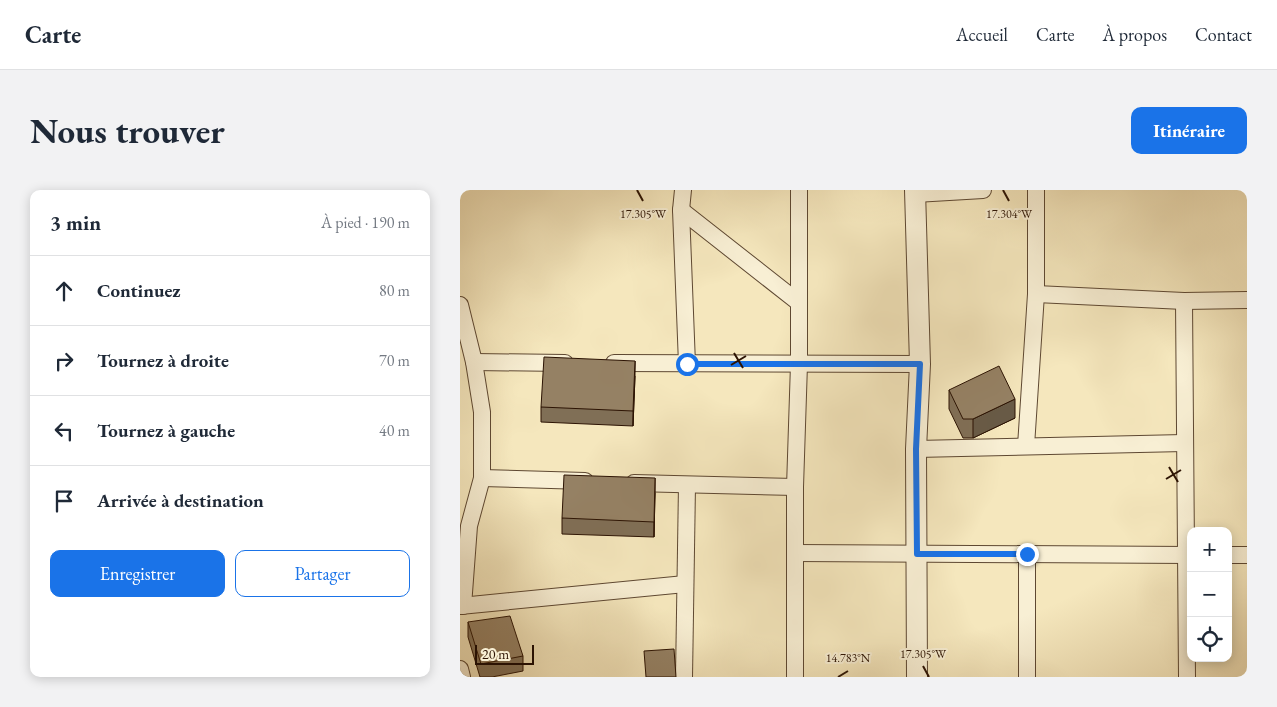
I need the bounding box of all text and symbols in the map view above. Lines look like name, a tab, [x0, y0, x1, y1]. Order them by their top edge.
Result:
text: Carte	[25, 19, 81, 50]
text: Accueil	[956, 23, 1008, 46]
text: Carte	[1036, 23, 1075, 46]
text: À propos	[1103, 23, 1167, 46]
text: Contact	[1195, 23, 1252, 46]
button: Itinéraire	[1131, 107, 1247, 154]
text: Nous trouver	[30, 108, 225, 153]
text: 17.305°W	[620, 206, 667, 222]
text: 17.304°W	[986, 206, 1033, 222]
text: 3 min	[50, 209, 101, 236]
text: À pied · 190 m	[321, 212, 410, 233]
icon: ahead	[50, 277, 78, 305]
text: Continuez	[97, 278, 181, 303]
text: 80 m	[379, 280, 410, 301]
icon: right	[50, 347, 78, 375]
text: Tournez à droite	[97, 348, 229, 373]
text: 70 m	[379, 350, 410, 371]
route start	[676, 353, 699, 376]
icon: left	[50, 417, 78, 445]
text: Tournez à gauche	[97, 418, 235, 443]
text: 40 m	[379, 420, 410, 441]
icon: arrive	[50, 487, 78, 515]
text: Arrivée à destination	[97, 488, 264, 513]
map controls	[1187, 527, 1232, 662]
button: +	[1187, 527, 1232, 572]
route end	[1016, 543, 1039, 566]
button: Enregistrer	[50, 550, 225, 597]
button: Partager	[235, 550, 410, 597]
button: −	[1187, 572, 1232, 617]
button: locate	[1187, 617, 1232, 662]
scale bar	[475, 642, 534, 665]
text: 20 m	[482, 645, 509, 663]
text: 17.305°W	[900, 646, 947, 662]
text: 14.783°N	[826, 650, 871, 666]

